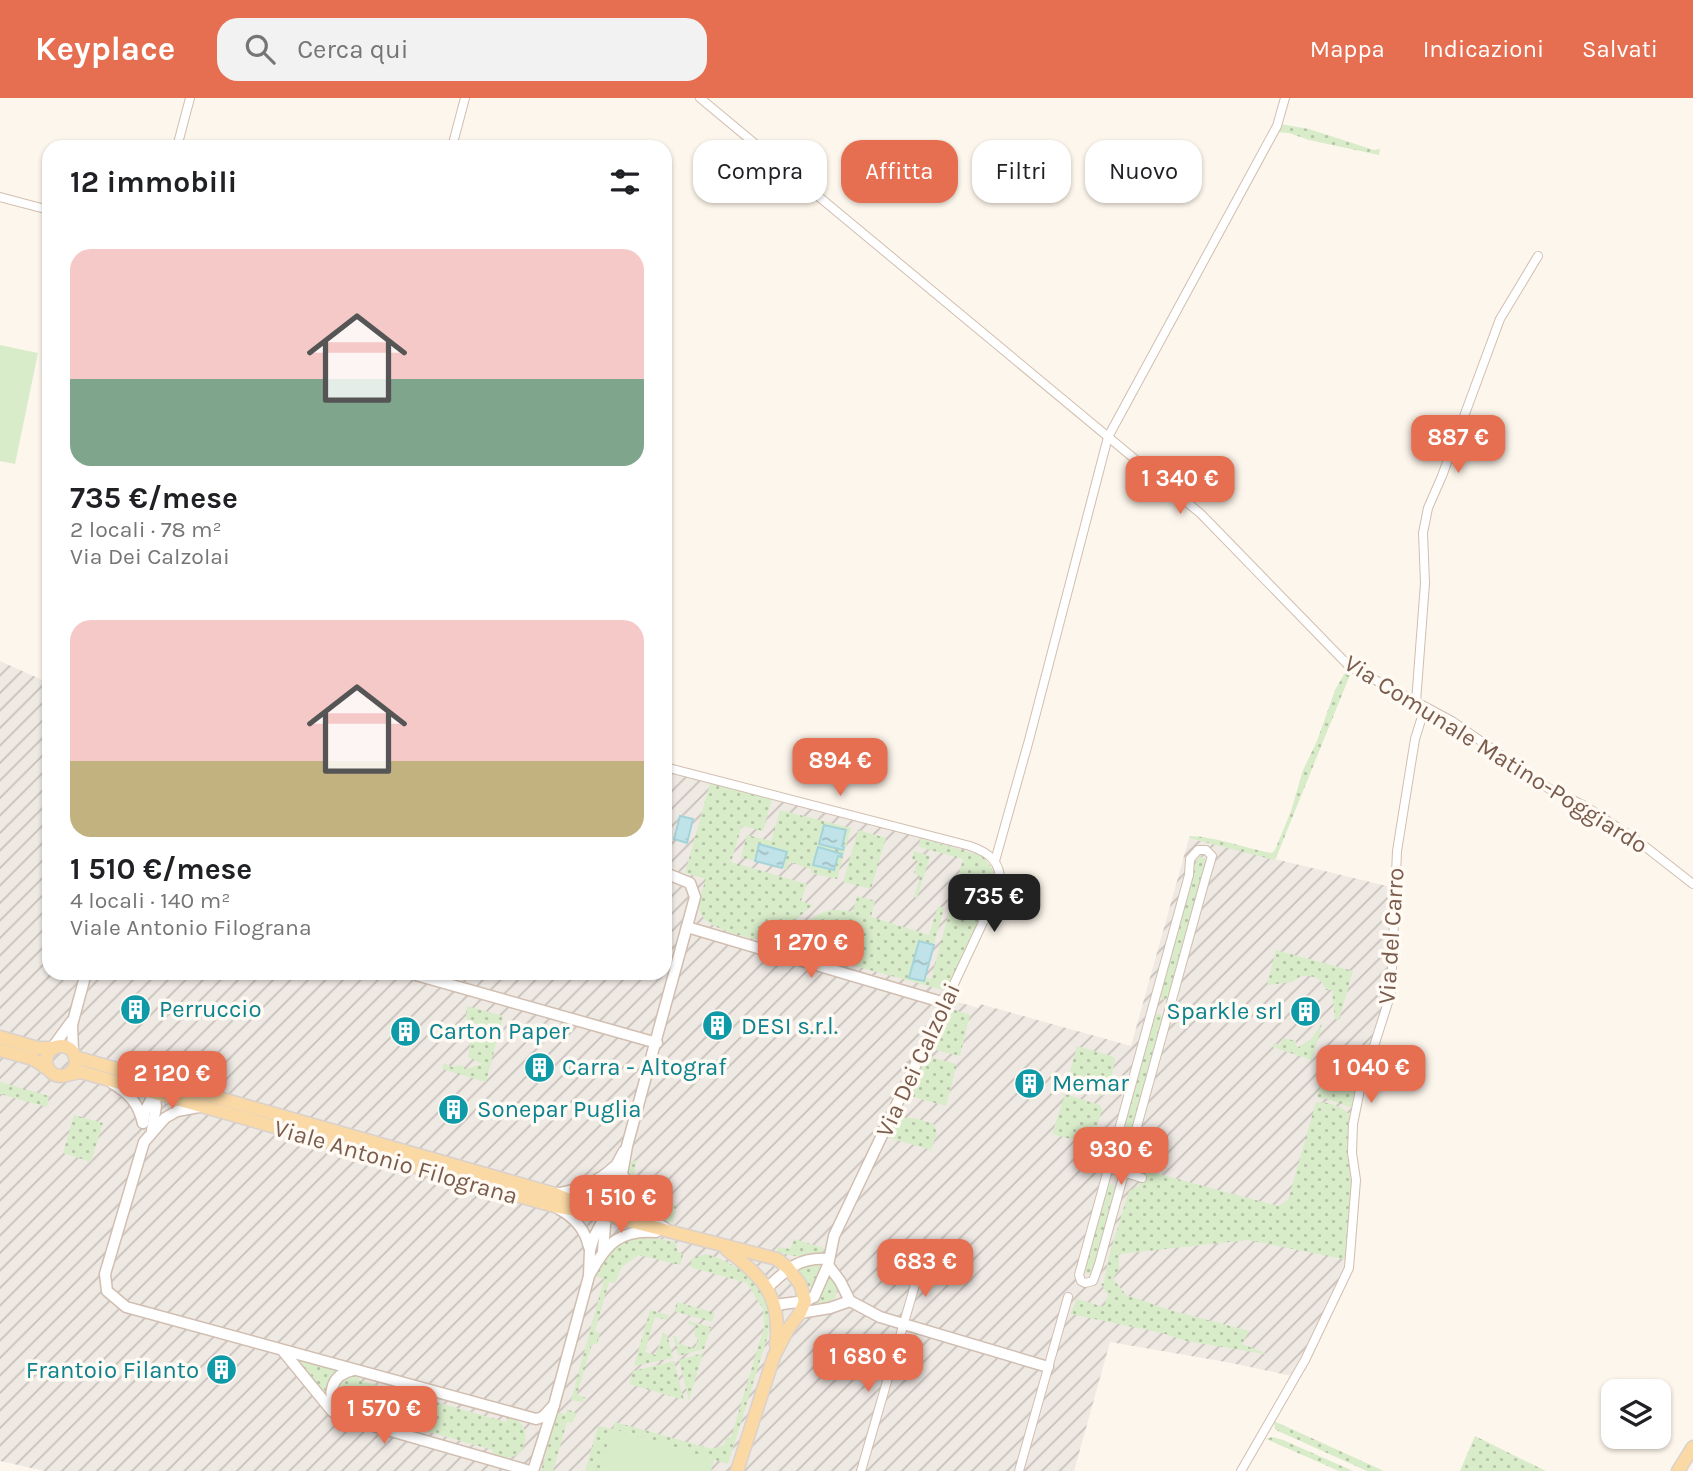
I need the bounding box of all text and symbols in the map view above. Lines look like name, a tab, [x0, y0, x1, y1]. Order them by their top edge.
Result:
search box	[217, 18, 707, 81]
text: Keyplace	[35, 30, 175, 68]
icon: search	[241, 30, 279, 68]
text: Cerca qui	[297, 34, 408, 65]
text: Mappa	[1310, 35, 1385, 63]
text: Indicazioni	[1423, 35, 1544, 63]
text: Salvati	[1582, 35, 1658, 63]
chip: Compra	[693, 140, 827, 203]
chip: Affitta	[841, 140, 958, 203]
chip: Filtri	[972, 140, 1071, 203]
chip: Nuovo	[1085, 140, 1202, 203]
icon: filters	[606, 163, 644, 201]
text: 12 immobili	[70, 164, 237, 200]
icon: home	[294, 295, 420, 421]
pin: 887 €	[1409, 416, 1507, 475]
text: 887 €	[1427, 424, 1489, 451]
pin: 1 340 €	[1115, 456, 1245, 516]
text: 1 340 €	[1142, 465, 1218, 492]
text: 735 €/mese	[70, 480, 238, 516]
text: 2 locali · 78 m²	[70, 516, 222, 543]
text: Via Dei Calzolai	[70, 543, 230, 570]
street label: Via Comunale Matino-Poggiardo	[1339, 649, 1653, 859]
icon: home	[294, 666, 420, 792]
pin: 894 €	[791, 738, 889, 798]
text: 894 €	[809, 747, 871, 774]
text: 1 510 €/mese	[70, 851, 252, 887]
street label: Via del Carro	[1372, 867, 1410, 1005]
pin: 735 €	[945, 874, 1043, 934]
text: 735 €	[964, 883, 1024, 910]
text: 4 locali · 140 m²	[70, 887, 230, 914]
text: Viale Antonio Filograna	[70, 914, 312, 941]
pin: 1 270 €	[746, 920, 876, 980]
text: 1 270 €	[774, 929, 848, 956]
street label: Via Dei Calzolai	[870, 978, 966, 1142]
building icon: Perruccio	[119, 992, 153, 1026]
building icon: Sparkle srl	[1289, 994, 1323, 1028]
place label: Perruccio	[159, 995, 262, 1023]
place label: Sparkle srl	[1166, 997, 1283, 1025]
building icon: DESI s.r.l.	[701, 1009, 735, 1043]
place label: DESI s.r.l.	[741, 1012, 838, 1040]
building icon: Carton Paper	[389, 1014, 423, 1048]
place label: Carton Paper	[429, 1017, 570, 1045]
pin: 1 040 €	[1306, 1046, 1436, 1105]
building icon: Carra - Altograf	[522, 1050, 556, 1084]
pin: 2 120 €	[107, 1052, 237, 1111]
place label: Carra - Altograf	[562, 1053, 727, 1081]
text: 1 040 €	[1332, 1054, 1410, 1081]
text: 2 120 €	[134, 1060, 210, 1087]
building icon: Memar	[1012, 1066, 1046, 1100]
place label: Memar	[1052, 1069, 1129, 1097]
building icon: Sonepar Puglia	[437, 1092, 471, 1126]
place label: Sonepar Puglia	[477, 1095, 642, 1123]
street label: Viale Antonio Filograna	[271, 1114, 521, 1210]
pin: 930 €	[1072, 1128, 1170, 1187]
text: 930 €	[1089, 1136, 1153, 1163]
pin: 1 510 €	[556, 1176, 686, 1235]
text: 1 510 €	[586, 1184, 656, 1211]
pin: 683 €	[876, 1240, 974, 1299]
text: 683 €	[893, 1248, 957, 1275]
pin: 1 680 €	[803, 1334, 933, 1394]
text: 1 680 €	[829, 1343, 907, 1370]
building icon: Frantoio Filanto	[205, 1353, 239, 1387]
place label: Frantoio Filanto	[26, 1356, 199, 1384]
map controls	[1601, 1379, 1671, 1449]
button: layers	[1601, 1379, 1671, 1449]
pin: 1 570 €	[319, 1386, 449, 1446]
text: 1 570 €	[347, 1395, 421, 1422]

